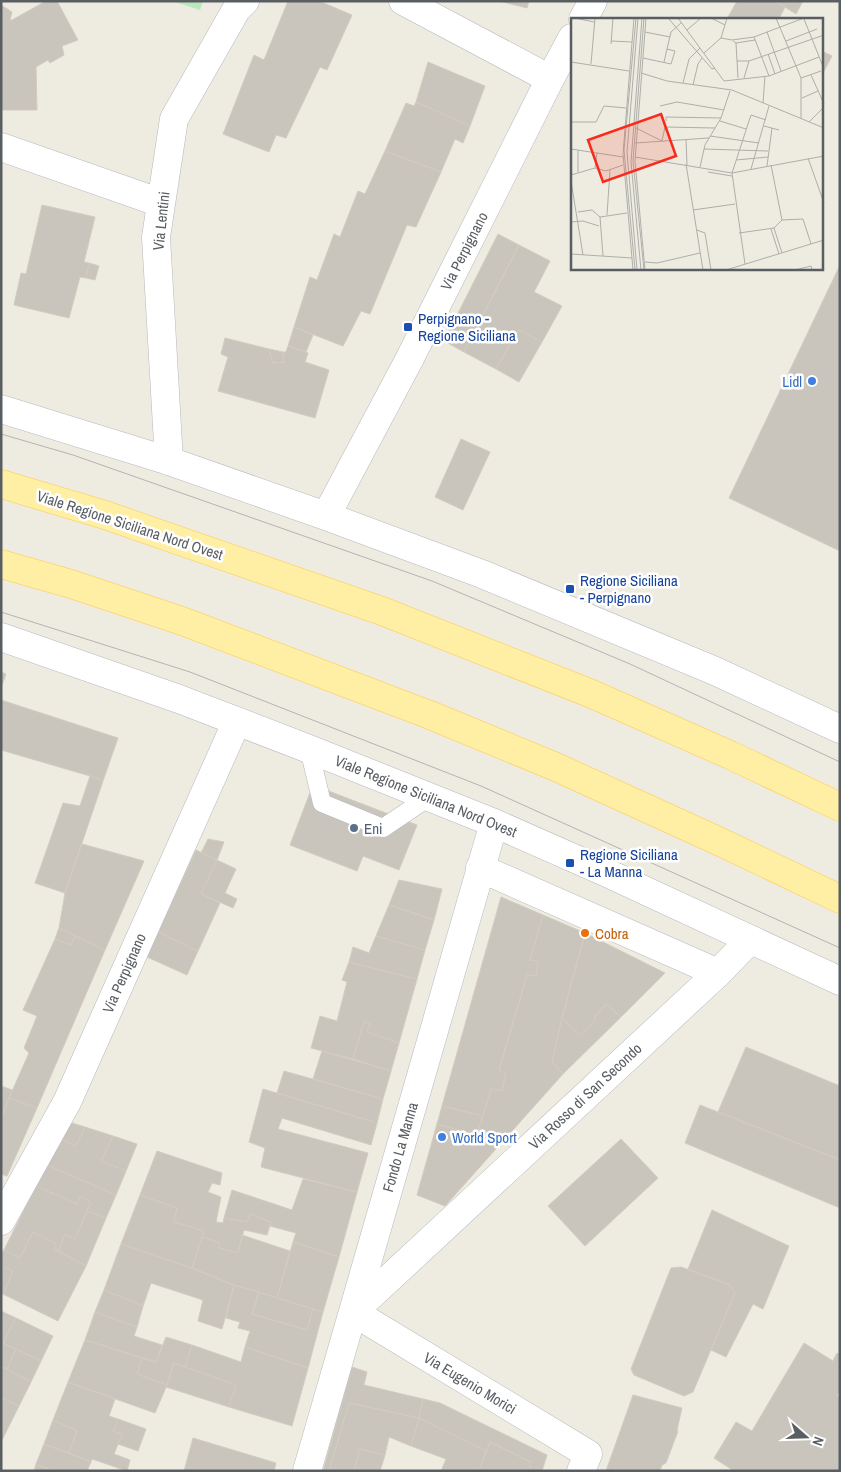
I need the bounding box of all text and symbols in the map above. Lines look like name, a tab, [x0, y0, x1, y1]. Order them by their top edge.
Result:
inset map	[571, 18, 824, 270]
street label: Via Lentini	[147, 190, 175, 252]
street label: Via Perpignano	[435, 208, 493, 294]
place label: Perpignano - Regione Siciliana	[418, 308, 516, 346]
marker: Perpignano - Regione Siciliana	[402, 321, 414, 333]
place label: Lidl	[782, 371, 802, 392]
marker: Lidl	[806, 375, 818, 387]
street label: Viale Regione Siciliana Nord Ovest	[34, 485, 226, 565]
place label: Regione Siciliana - Perpignano	[580, 570, 678, 608]
marker: Regione Siciliana - Perpignano	[564, 583, 576, 595]
street label: Viale Regione Siciliana Nord Ovest	[332, 750, 521, 842]
place label: Eni	[364, 818, 382, 839]
marker: Eni	[348, 822, 360, 834]
place label: Regione Siciliana - La Manna	[580, 844, 678, 882]
marker: Regione Siciliana - La Manna	[564, 857, 576, 869]
place label: Cobra	[595, 923, 629, 944]
marker: Cobra	[579, 927, 591, 939]
street label: Via Perpignano	[97, 930, 151, 1016]
street label: Via Rosso di San Secondo	[524, 1038, 646, 1154]
street label: Fondo La Manna	[377, 1100, 423, 1194]
place label: World Sport	[452, 1127, 517, 1148]
marker: World Sport	[436, 1131, 448, 1143]
street label: Via Eugenio Morici	[420, 1347, 520, 1419]
north arrow	[781, 1412, 831, 1462]
text: N	[808, 1434, 828, 1448]

